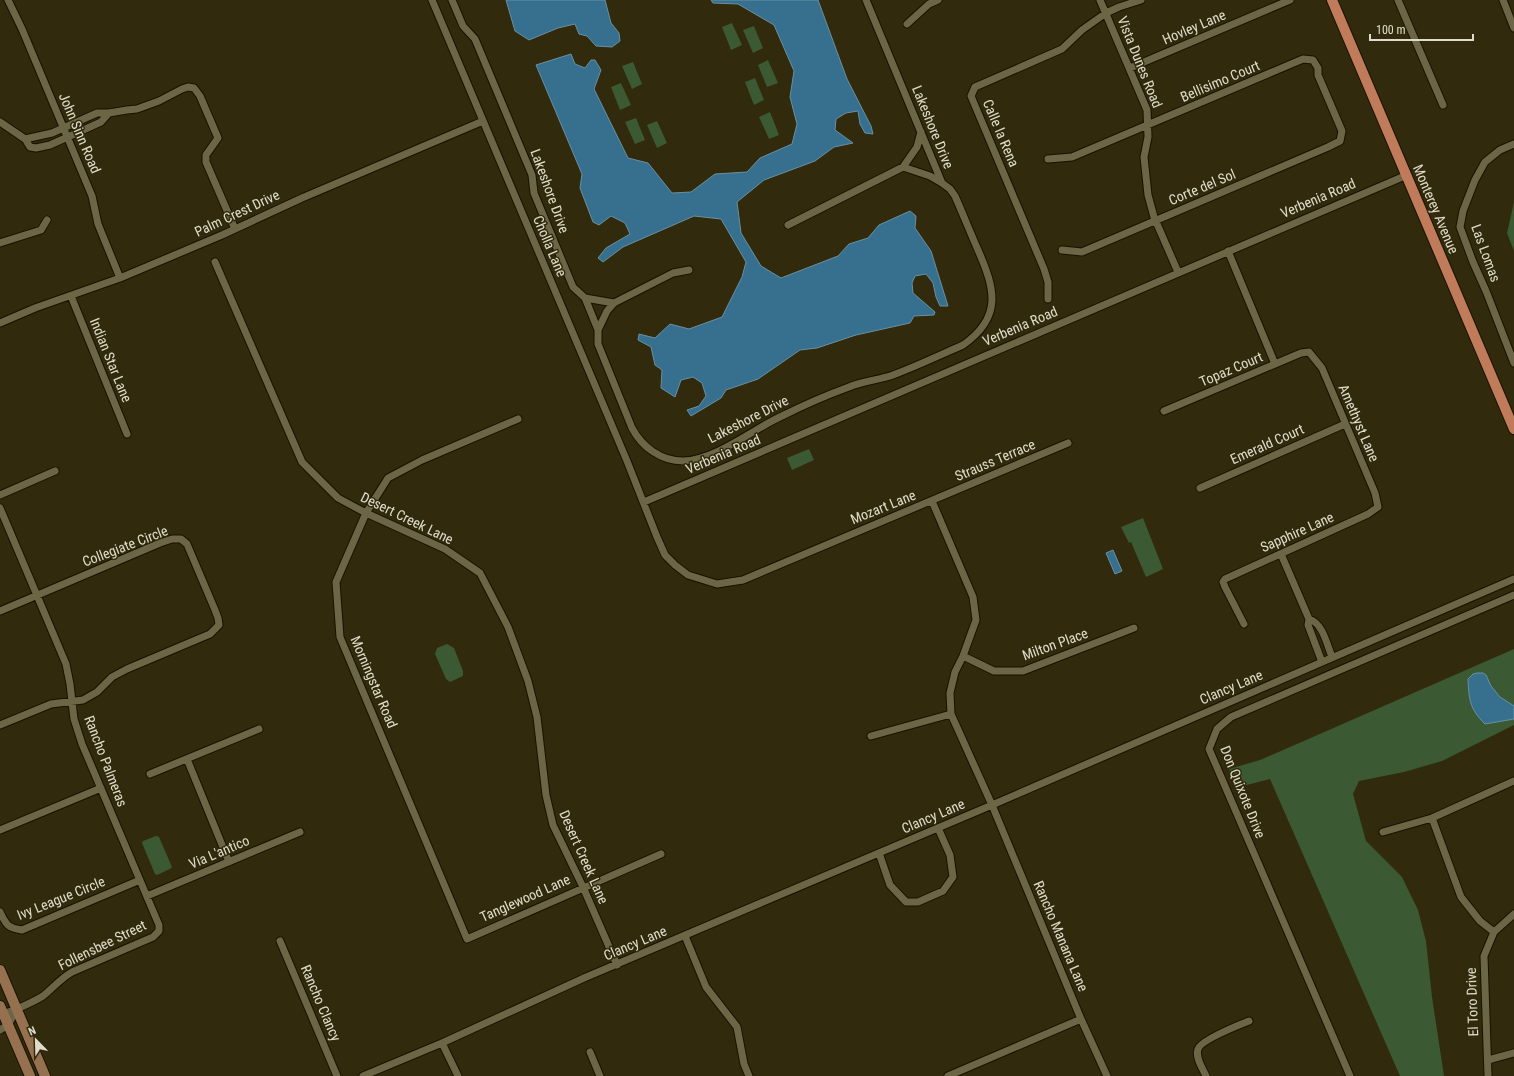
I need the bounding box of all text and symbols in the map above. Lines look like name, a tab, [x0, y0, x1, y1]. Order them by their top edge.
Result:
street label: Hovley Lane	[1160, 6, 1228, 47]
street label: Vista Dunes Road	[1114, 14, 1166, 110]
scale bar	[1370, 16, 1473, 42]
text: 100 m	[1376, 23, 1406, 37]
street label: Bellisimo Court	[1178, 57, 1262, 105]
street label: Lakeshore Drive	[909, 83, 957, 171]
street label: John Sinn Road	[56, 90, 104, 176]
street label: Calle la Rena	[980, 97, 1022, 169]
street label: Lakeshore Drive	[527, 147, 573, 236]
street label: Monterey Avenue	[1410, 162, 1462, 256]
street label: Corte del Sol	[1166, 166, 1238, 208]
street label: Verbenia Road	[1278, 175, 1358, 221]
street label: Palm Crest Drive	[192, 186, 282, 240]
street label: Cholla Lane	[530, 213, 570, 279]
street label: Las Lomas	[1468, 222, 1504, 284]
street label: Verbenia Road	[980, 303, 1060, 349]
street label: Indian Star Lane	[87, 316, 135, 405]
street label: Topaz Court	[1197, 349, 1265, 389]
street label: Amethyst Lane	[1336, 382, 1383, 464]
street label: Lakeshore Drive	[705, 392, 791, 446]
street label: Emerald Court	[1228, 421, 1306, 467]
street label: Verbenia Road	[683, 431, 763, 477]
street label: Strauss Terrace	[952, 436, 1038, 484]
street label: Mozart Lane	[848, 486, 918, 527]
street label: Desert Creek Lane	[358, 489, 456, 547]
street label: Sapphire Lane	[1258, 509, 1336, 555]
street label: Collegiate Circle	[80, 522, 170, 570]
street label: Milton Place	[1020, 625, 1090, 663]
street label: Morningstar Road	[347, 634, 401, 730]
street label: Clancy Lane	[1197, 666, 1265, 707]
street label: Rancho Palmeras	[81, 713, 131, 809]
street label: Don Quixote Drive	[1217, 743, 1269, 841]
street label: Clancy Lane	[899, 795, 967, 836]
street label: Desert Creek Lane	[556, 808, 612, 907]
street label: Via L'antico	[186, 832, 252, 872]
street label: Tanglewood Lane	[478, 871, 573, 925]
street label: Ivy League Circle	[15, 873, 108, 923]
street label: Rancho Manana Lane	[1030, 878, 1092, 994]
street label: Follensbee Street	[55, 917, 149, 973]
street label: Clancy Lane	[601, 922, 669, 963]
street label: Rancho Clancy	[298, 962, 344, 1044]
street label: El Toro Drive	[1463, 967, 1481, 1037]
north arrow	[16, 1020, 56, 1060]
text: N	[27, 1024, 38, 1039]

